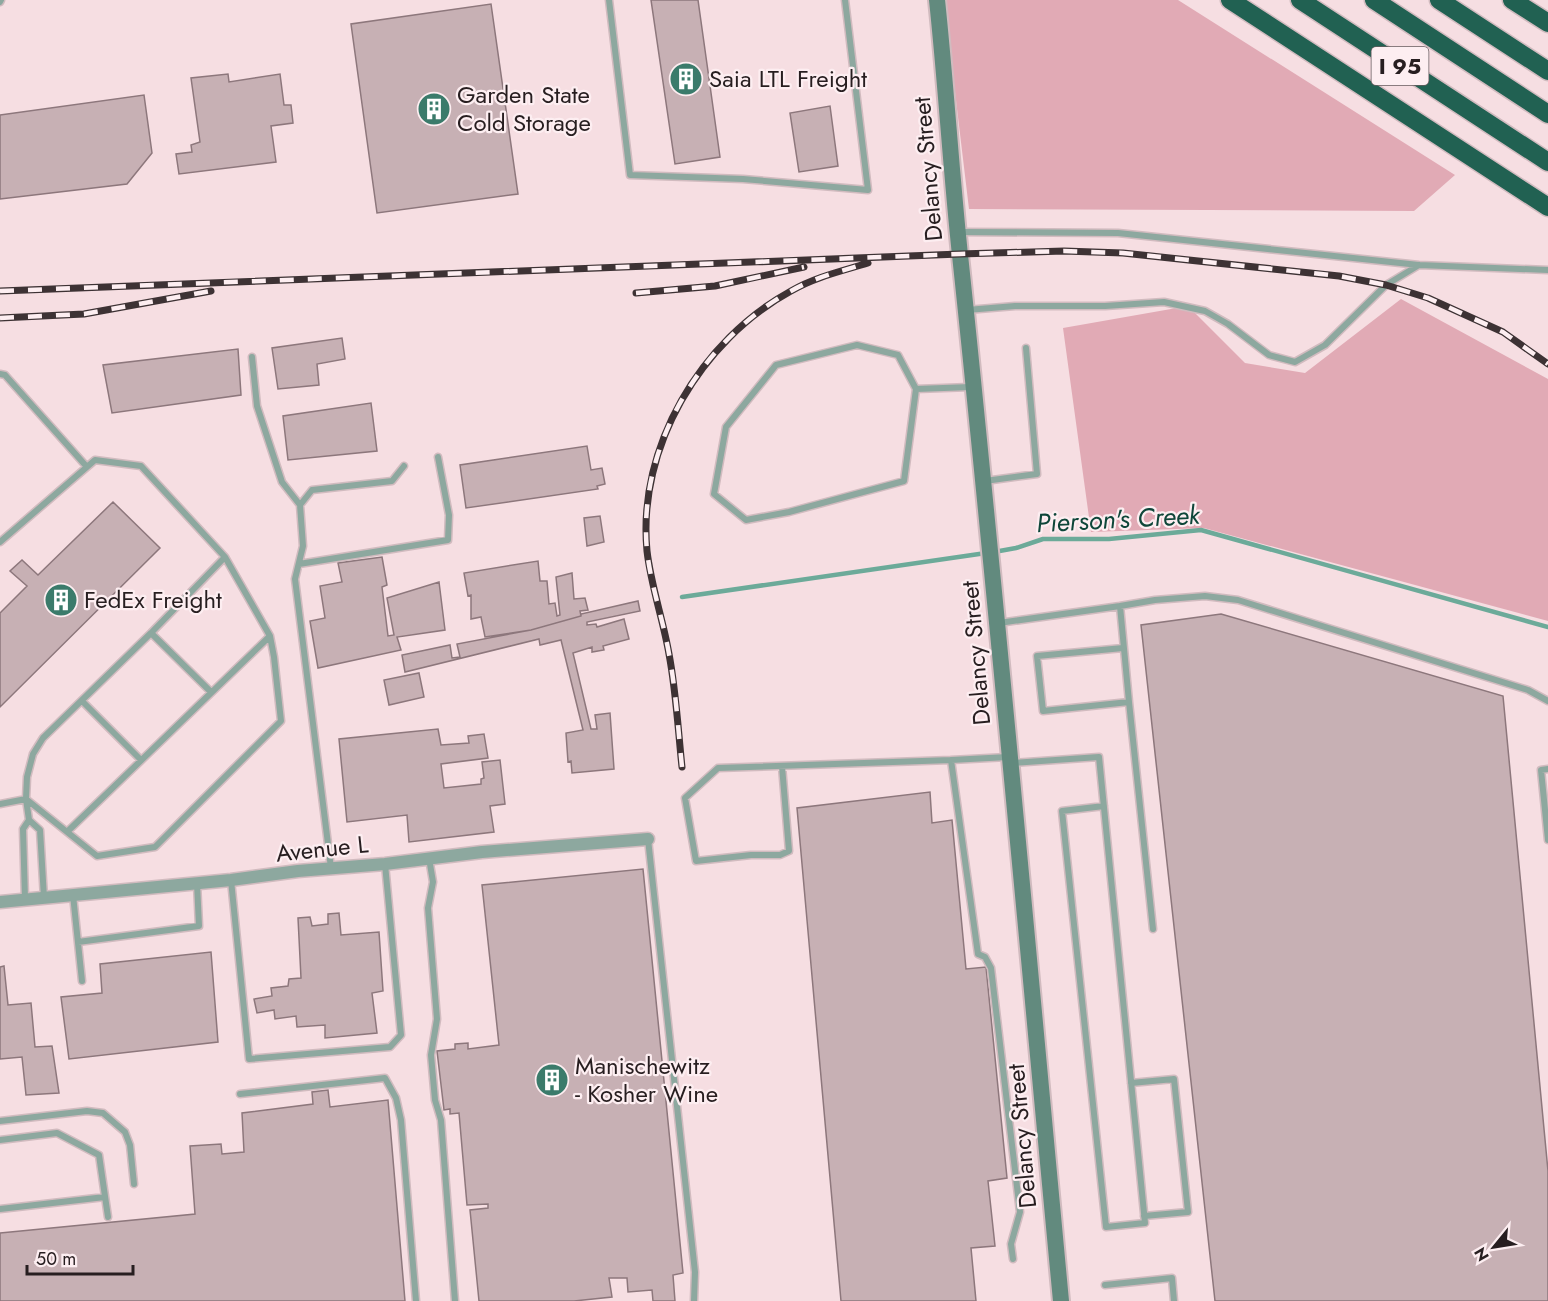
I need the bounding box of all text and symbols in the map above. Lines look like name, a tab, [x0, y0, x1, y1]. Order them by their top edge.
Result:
road number: I 95	[1372, 47, 1428, 85]
building icon: Saia LTL Freight	[668, 61, 704, 97]
place label: Saia LTL Freight	[709, 61, 867, 96]
place label: Garden State Cold Storage	[457, 77, 591, 140]
building icon: Garden State Cold Storage	[416, 91, 452, 127]
street label: Delancy Street	[904, 95, 951, 243]
water label: Pierson's Creek	[1035, 496, 1203, 542]
street label: Delancy Street	[952, 579, 999, 727]
building icon: FedEx Freight	[43, 582, 79, 618]
place label: FedEx Freight	[84, 582, 222, 617]
street label: Avenue L	[274, 826, 370, 871]
place label: Manischewitz - Kosher Wine	[575, 1048, 718, 1111]
building icon: Manischewitz - Kosher Wine	[534, 1062, 570, 1098]
street label: Delancy Street	[998, 1062, 1045, 1210]
north arrow	[1464, 1217, 1524, 1277]
scale bar	[27, 1238, 134, 1276]
text: N	[1468, 1243, 1495, 1266]
text: 50 m	[36, 1246, 76, 1272]

